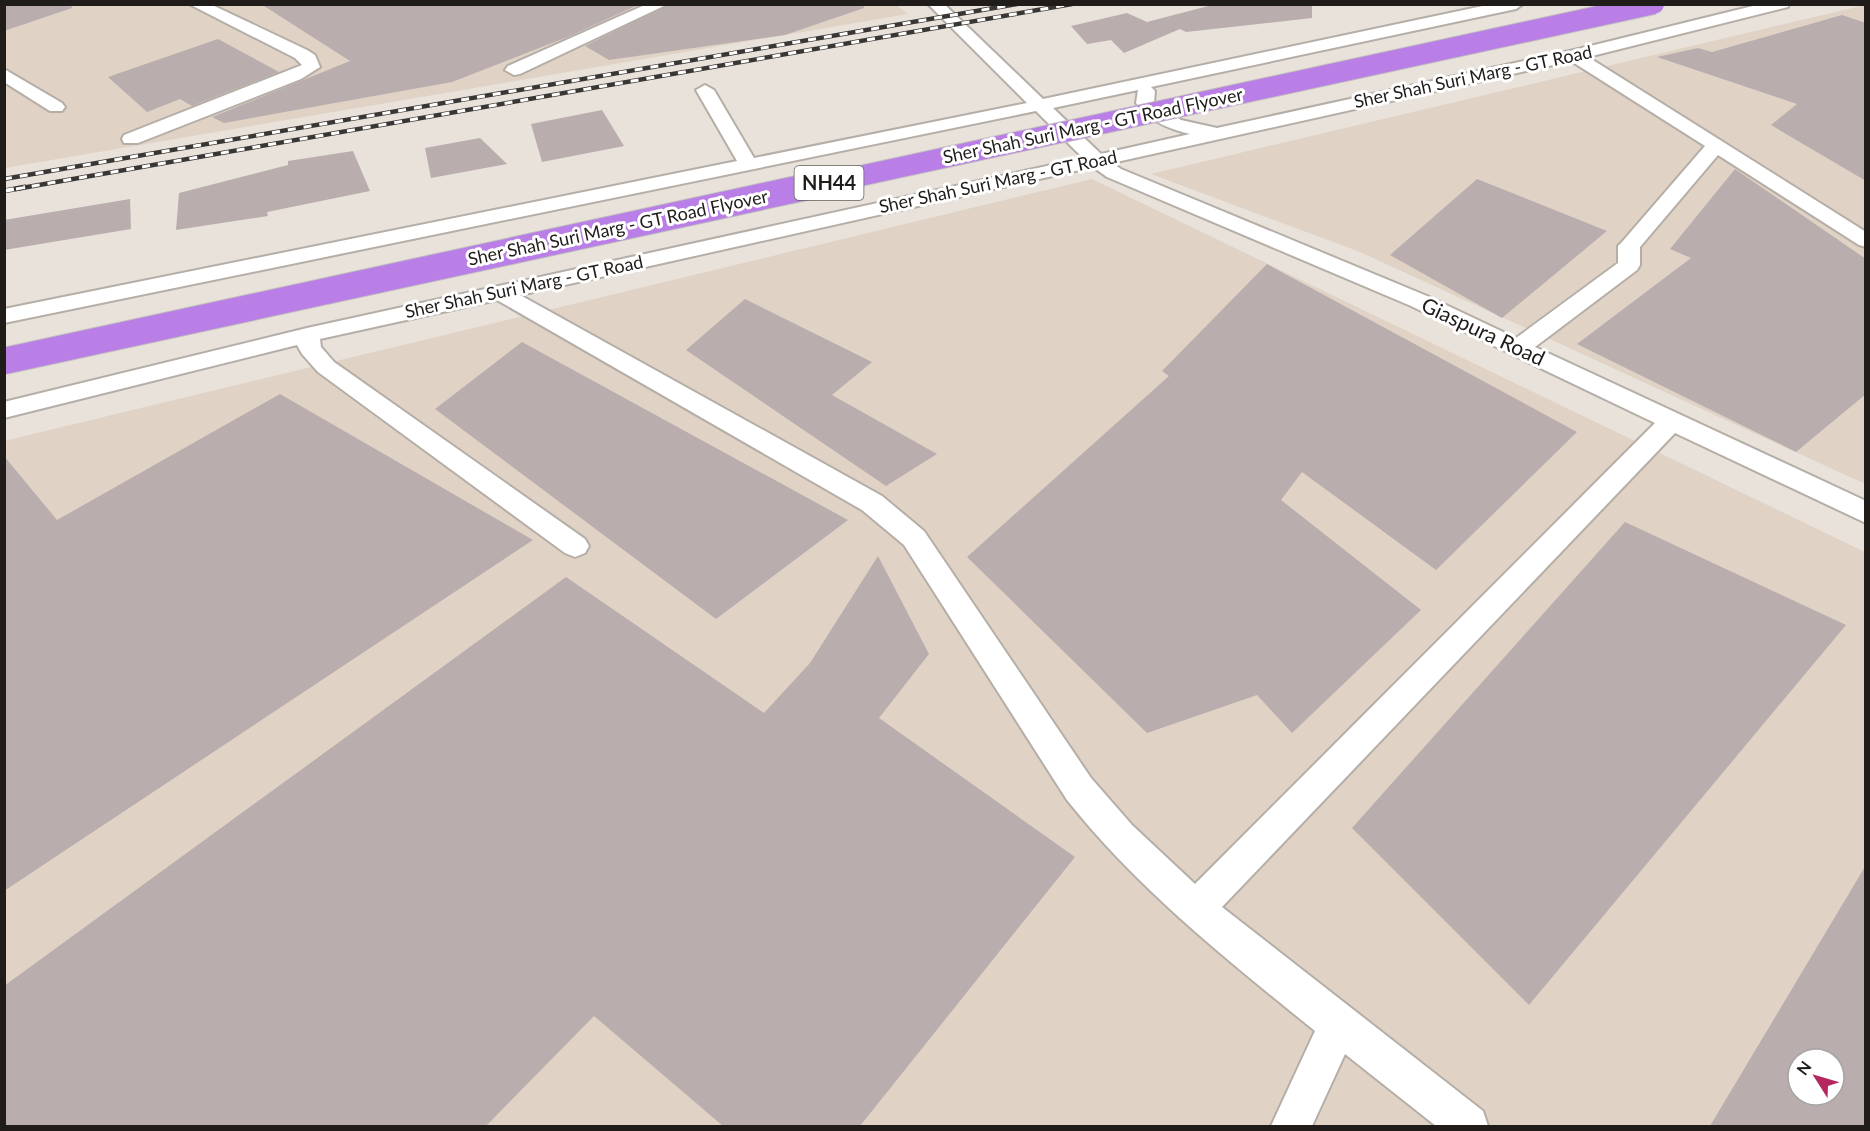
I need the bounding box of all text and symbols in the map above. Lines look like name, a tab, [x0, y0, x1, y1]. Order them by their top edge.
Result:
street label: Sher Shah Suri Marg - GT Road	[1352, 40, 1594, 112]
street label: Sher Shah Suri Marg - GT Road Flyover	[941, 82, 1245, 168]
street label: Sher Shah Suri Marg - GT Road	[877, 145, 1119, 217]
road number: NH44	[794, 166, 864, 200]
street label: Sher Shah Suri Marg - GT Road Flyover	[466, 184, 770, 270]
street label: Sher Shah Suri Marg - GT Road	[403, 250, 645, 322]
street label: Giaspura Road	[1418, 291, 1549, 370]
north arrow	[1786, 1047, 1846, 1107]
text: N	[1792, 1057, 1815, 1078]

